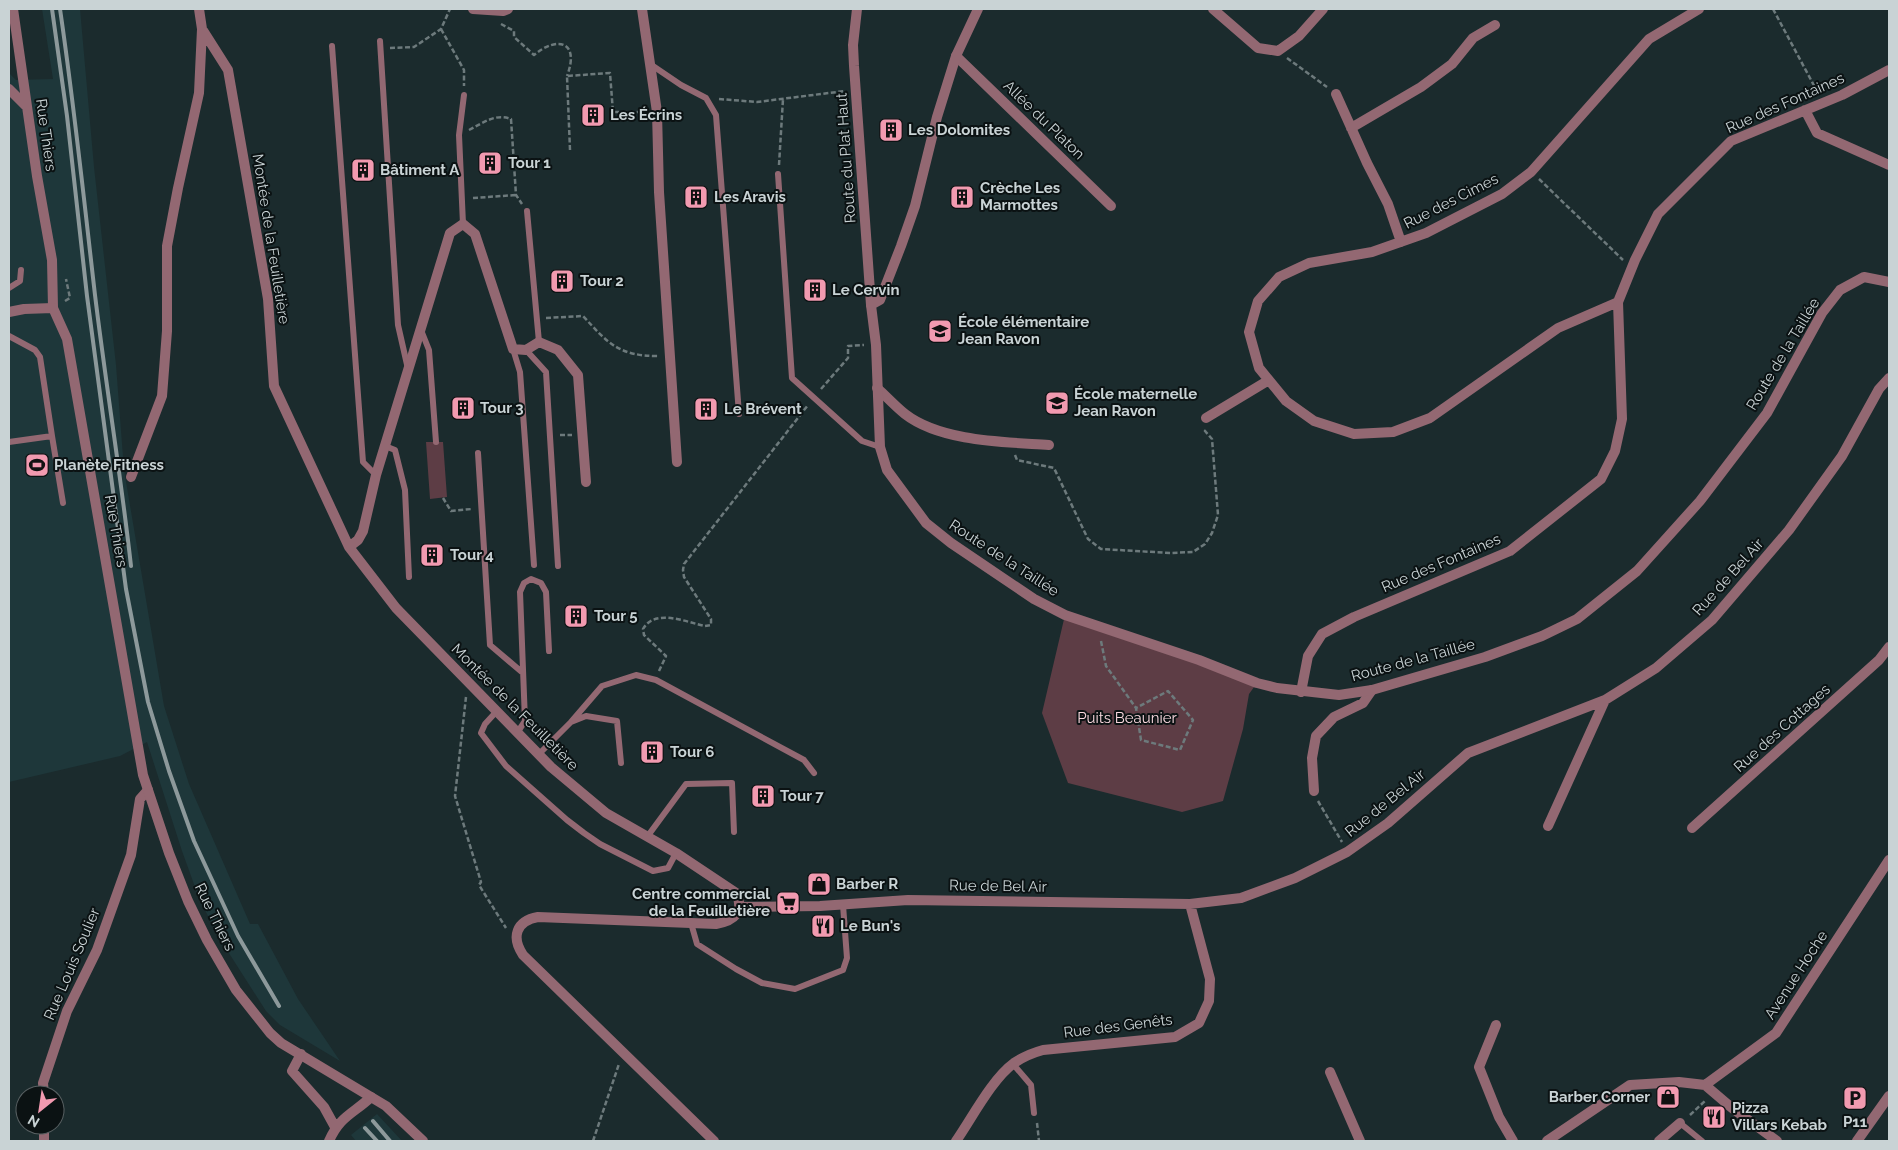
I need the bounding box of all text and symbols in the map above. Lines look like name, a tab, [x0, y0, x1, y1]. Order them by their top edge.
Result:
street label: Rue des Fontaines	[1723, 69, 1847, 137]
street label: Allée du Platon	[1000, 77, 1088, 163]
street label: Route du Plat Haut	[832, 92, 860, 224]
street label: Rue Thiers	[32, 97, 60, 173]
building icon: Les Écrins	[580, 102, 606, 128]
place label: Les Écrins	[610, 106, 682, 124]
building icon: Les Dolomites	[878, 117, 904, 143]
place label: Les Dolomites	[908, 121, 1010, 139]
building icon: Tour 1	[477, 150, 503, 176]
street label: Montée de la Feuilletière	[249, 153, 293, 326]
place label: Tour 1	[508, 154, 551, 172]
building icon: Bâtiment A	[350, 157, 376, 183]
place label: Bâtiment A	[380, 161, 460, 179]
street label: Rue des Cimes	[1401, 169, 1501, 233]
place label: Crèche Les Marmottes	[980, 179, 1060, 214]
building icon: Les Aravis	[683, 184, 709, 210]
building icon: Crèche Les Marmottes	[949, 184, 975, 210]
place label: Les Aravis	[714, 188, 786, 206]
building icon: Tour 2	[549, 268, 575, 294]
place label: Tour 2	[580, 272, 624, 290]
building icon: Le Cervin	[802, 277, 828, 303]
place label: Le Cervin	[832, 281, 899, 299]
street label: Route de la Taillée	[1743, 295, 1824, 413]
place label: École élémentaire Jean Ravon	[958, 313, 1089, 348]
school or university icon: École élémentaire Jean Ravon	[927, 318, 953, 344]
place label: École maternelle Jean Ravon	[1074, 385, 1197, 420]
school or university icon: École maternelle Jean Ravon	[1044, 390, 1070, 416]
building icon: Tour 3	[450, 395, 476, 421]
building icon: Le Brévent	[693, 396, 719, 422]
place label: Tour 3	[480, 399, 524, 417]
place label: Le Brévent	[724, 400, 802, 418]
sports icon: Planète Fitness	[24, 452, 50, 478]
place label: Planète Fitness	[54, 456, 164, 474]
street label: Rue Thiers	[101, 493, 131, 569]
street label: Route de la Taillée	[946, 516, 1062, 600]
street label: Rue des Fontaines	[1379, 530, 1503, 596]
street label: Rue de Bel Air	[1689, 534, 1768, 619]
building icon: Tour 4	[419, 542, 445, 568]
place label: Tour 4	[450, 546, 494, 564]
building icon: Tour 5	[563, 603, 589, 629]
place label: Tour 5	[594, 607, 638, 625]
street label: Route de la Taillée	[1349, 635, 1477, 685]
street label: Montée de la Feuilletière	[448, 640, 582, 774]
street label: Rue des Cottages	[1730, 680, 1834, 776]
park label: Puits Beaunier	[1077, 709, 1178, 727]
building icon: Tour 6	[639, 739, 665, 765]
place label: Tour 6	[670, 743, 714, 761]
street label: Rue de Bel Air	[1341, 765, 1429, 841]
building icon: Tour 7	[750, 783, 776, 809]
place label: Tour 7	[780, 787, 824, 805]
shop icon: Barber R	[806, 871, 832, 897]
place label: Barber R	[836, 875, 898, 893]
street label: Rue de Bel Air	[949, 876, 1048, 896]
street label: Rue Thiers	[191, 880, 239, 954]
place label: Centre commercial de la Feuilletière	[632, 885, 770, 920]
supermarket icon: Centre commercial de la Feuilletière	[775, 890, 801, 916]
street label: Rue Louis Soulier	[40, 904, 104, 1023]
restaurant icon: Le Bun's	[810, 913, 836, 939]
place label: Le Bun's	[840, 917, 900, 935]
street label: Avenue Hoche	[1761, 927, 1831, 1023]
street label: Rue des Genêts	[1062, 1010, 1174, 1042]
shop icon: Barber Corner	[1655, 1084, 1681, 1110]
north arrow	[15, 1085, 65, 1135]
parking icon: P11	[1842, 1085, 1868, 1111]
place label: Barber Corner	[1549, 1088, 1650, 1106]
place label: Pizza Villars Kebab	[1732, 1099, 1828, 1134]
restaurant icon: Pizza Villars Kebab	[1701, 1104, 1727, 1130]
text: N	[25, 1112, 42, 1131]
place label: P11	[1843, 1113, 1868, 1131]

